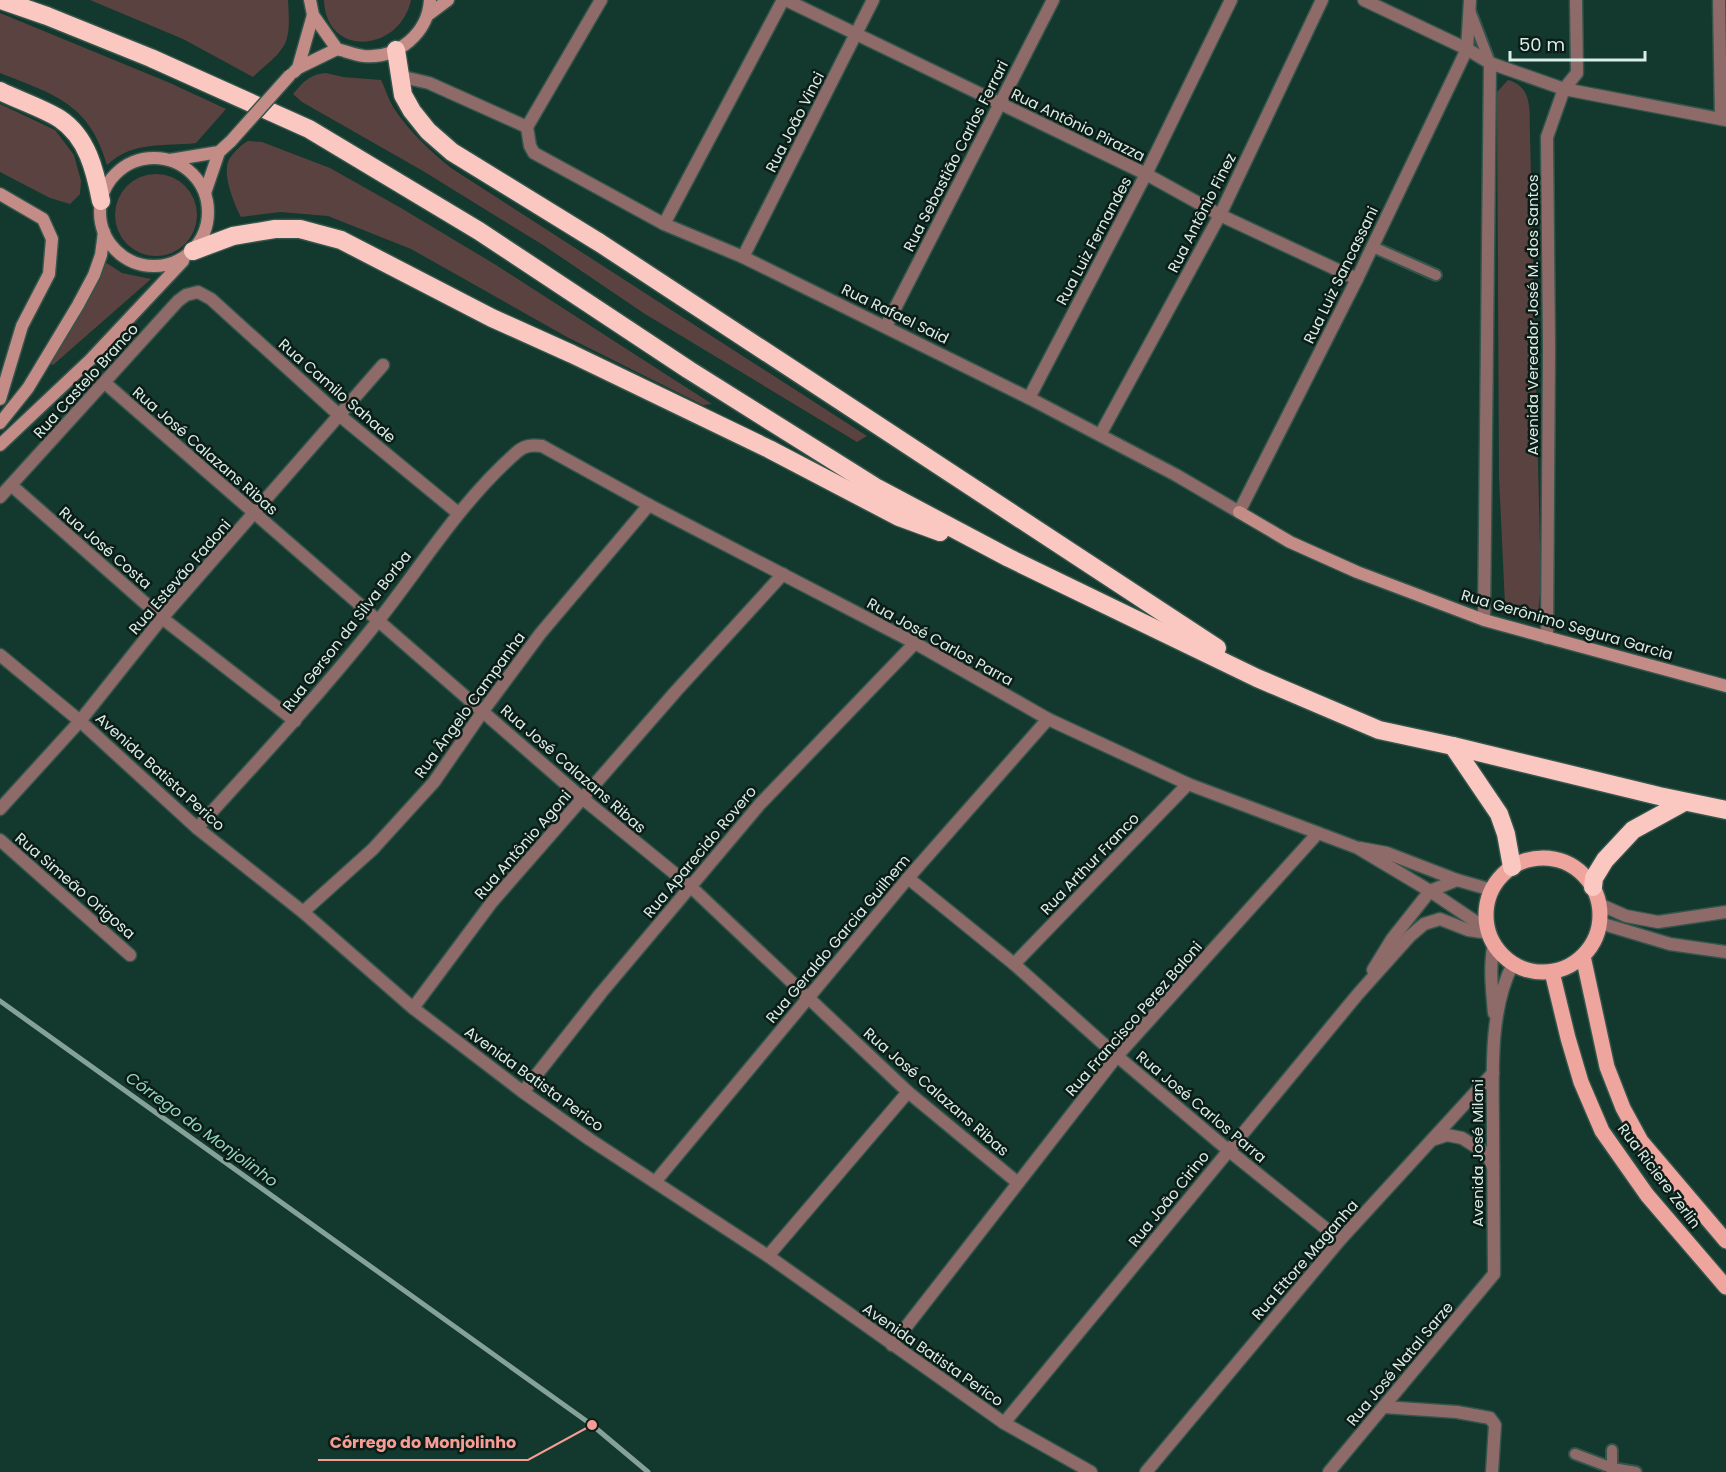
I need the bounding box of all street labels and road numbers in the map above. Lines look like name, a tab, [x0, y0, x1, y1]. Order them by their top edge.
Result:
street label: Rua Sebastião Carlos Ferrari	[898, 57, 1013, 255]
street label: Rua João Vinci	[760, 68, 829, 176]
street label: Rua Antônio Pirazza	[1008, 83, 1149, 166]
street label: Rua Antônio Finez	[1162, 149, 1241, 276]
street label: Rua Luiz Fernandes	[1051, 173, 1136, 309]
street label: Avenida Vereador José M. dos Santos	[1522, 174, 1543, 455]
street label: Rua Luiz Sancassani	[1298, 203, 1383, 347]
street label: Rua Rafael Said	[838, 278, 952, 349]
street label: Rua Castelo Branco	[28, 319, 143, 443]
street label: Rua Camilo Sahade	[274, 334, 401, 447]
street label: Rua José Calazans Ribas	[128, 382, 283, 520]
street label: Rua José Costa	[55, 502, 156, 594]
street label: Rua Estevão Fadoni	[124, 515, 235, 639]
street label: Rua Gerson da Silva Borba	[277, 546, 416, 715]
street label: Rua Gerônimo Segura Garcia	[1459, 584, 1675, 665]
street label: Rua José Carlos Parra	[863, 593, 1017, 691]
street label: Rua Ângelo Campanha	[409, 627, 530, 782]
street label: Rua José Calazans Ribas	[496, 700, 651, 838]
street label: Avenida Batista Perico	[91, 708, 230, 835]
street label: Rua Aparecido Rovero	[638, 781, 761, 922]
street label: Rua Antônio Agoni	[470, 786, 576, 904]
street label: Rua Arthur Franco	[1035, 808, 1144, 919]
street label: Rua Simeão Origosa	[11, 828, 140, 944]
street label: Rua Geraldo Garcia Guilhem	[761, 850, 915, 1028]
street label: Rua Francisco Perez Baloni	[1061, 937, 1207, 1101]
street label: Avenida Batista Perico	[460, 1021, 608, 1136]
street label: Rua José Calazans Ribas	[859, 1023, 1014, 1161]
street label: Rua José Carlos Parra	[1132, 1046, 1271, 1167]
street label: Avenida José Milani	[1467, 1079, 1488, 1227]
street label: Rua Riciere Zerlin	[1613, 1119, 1706, 1233]
street label: Rua João Cirino	[1123, 1146, 1214, 1251]
street label: Rua Ettore Maganha	[1247, 1195, 1363, 1324]
street label: Rua José Natal Sarze	[1341, 1297, 1458, 1430]
street label: Avenida Batista Perico	[859, 1298, 1008, 1411]

